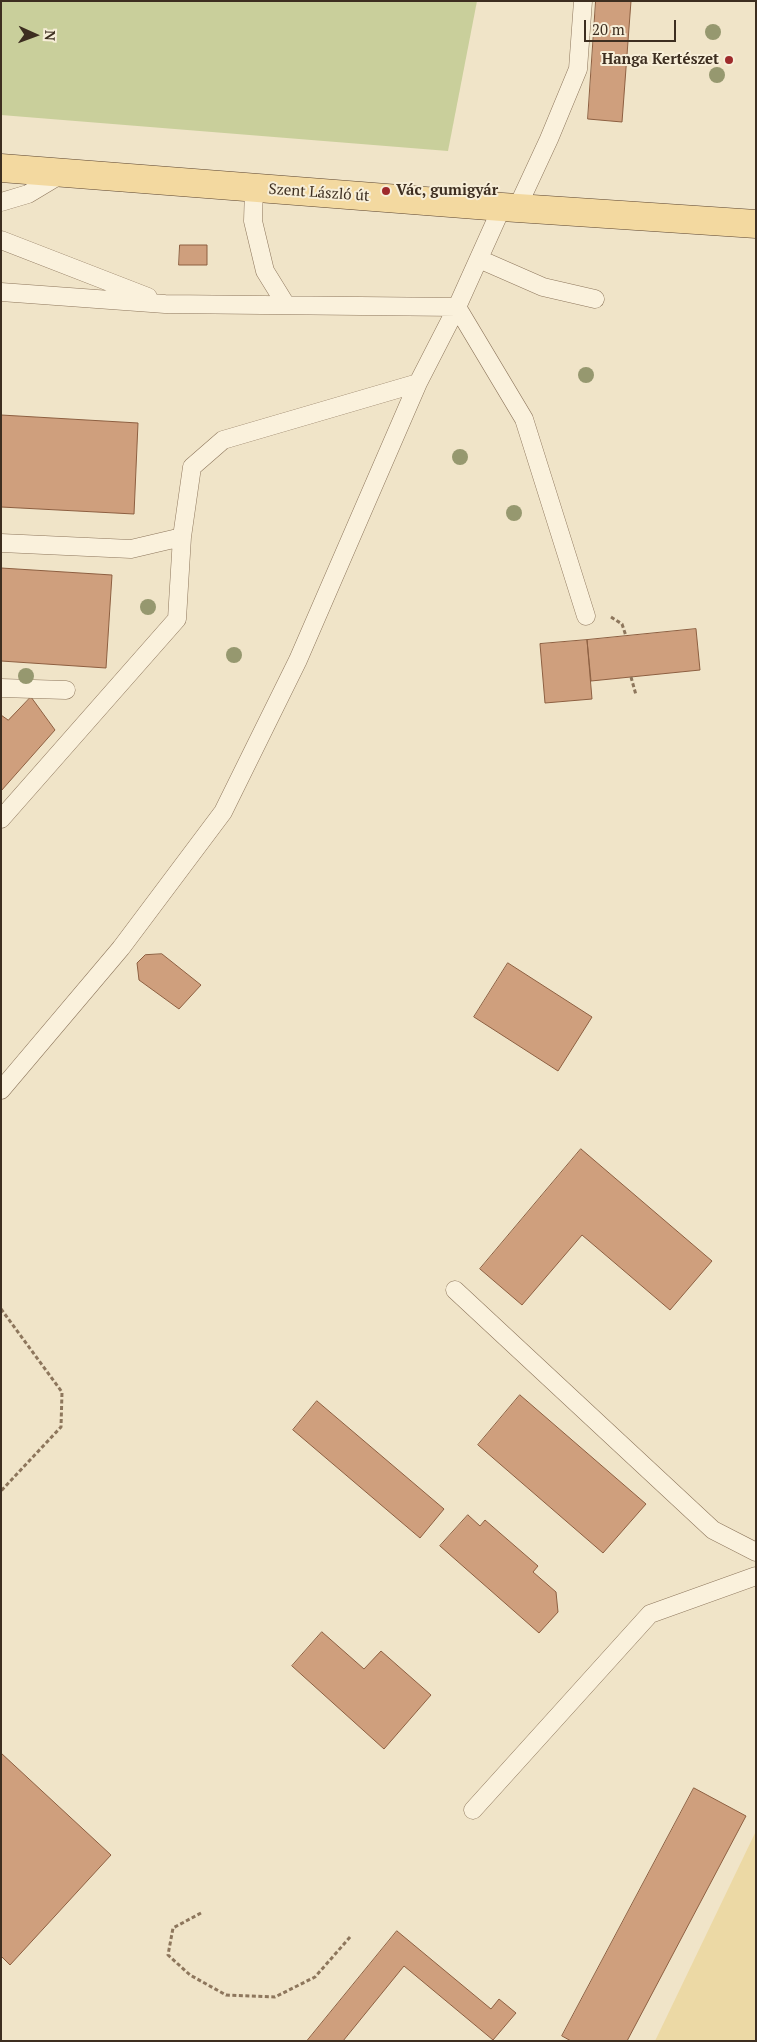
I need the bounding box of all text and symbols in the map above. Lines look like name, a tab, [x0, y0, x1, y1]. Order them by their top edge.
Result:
north arrow	[10, 10, 60, 60]
scale bar	[587, 10, 680, 42]
text: 20 m	[592, 19, 625, 39]
text: N	[41, 30, 60, 41]
place label: Hanga Kertészet	[602, 51, 719, 69]
marker: Hanga Kertészet	[723, 54, 735, 66]
street label: Szent László út	[268, 180, 370, 206]
place label: Vác, gumigyár	[396, 182, 498, 200]
marker: Vác, gumigyár	[380, 185, 392, 197]

